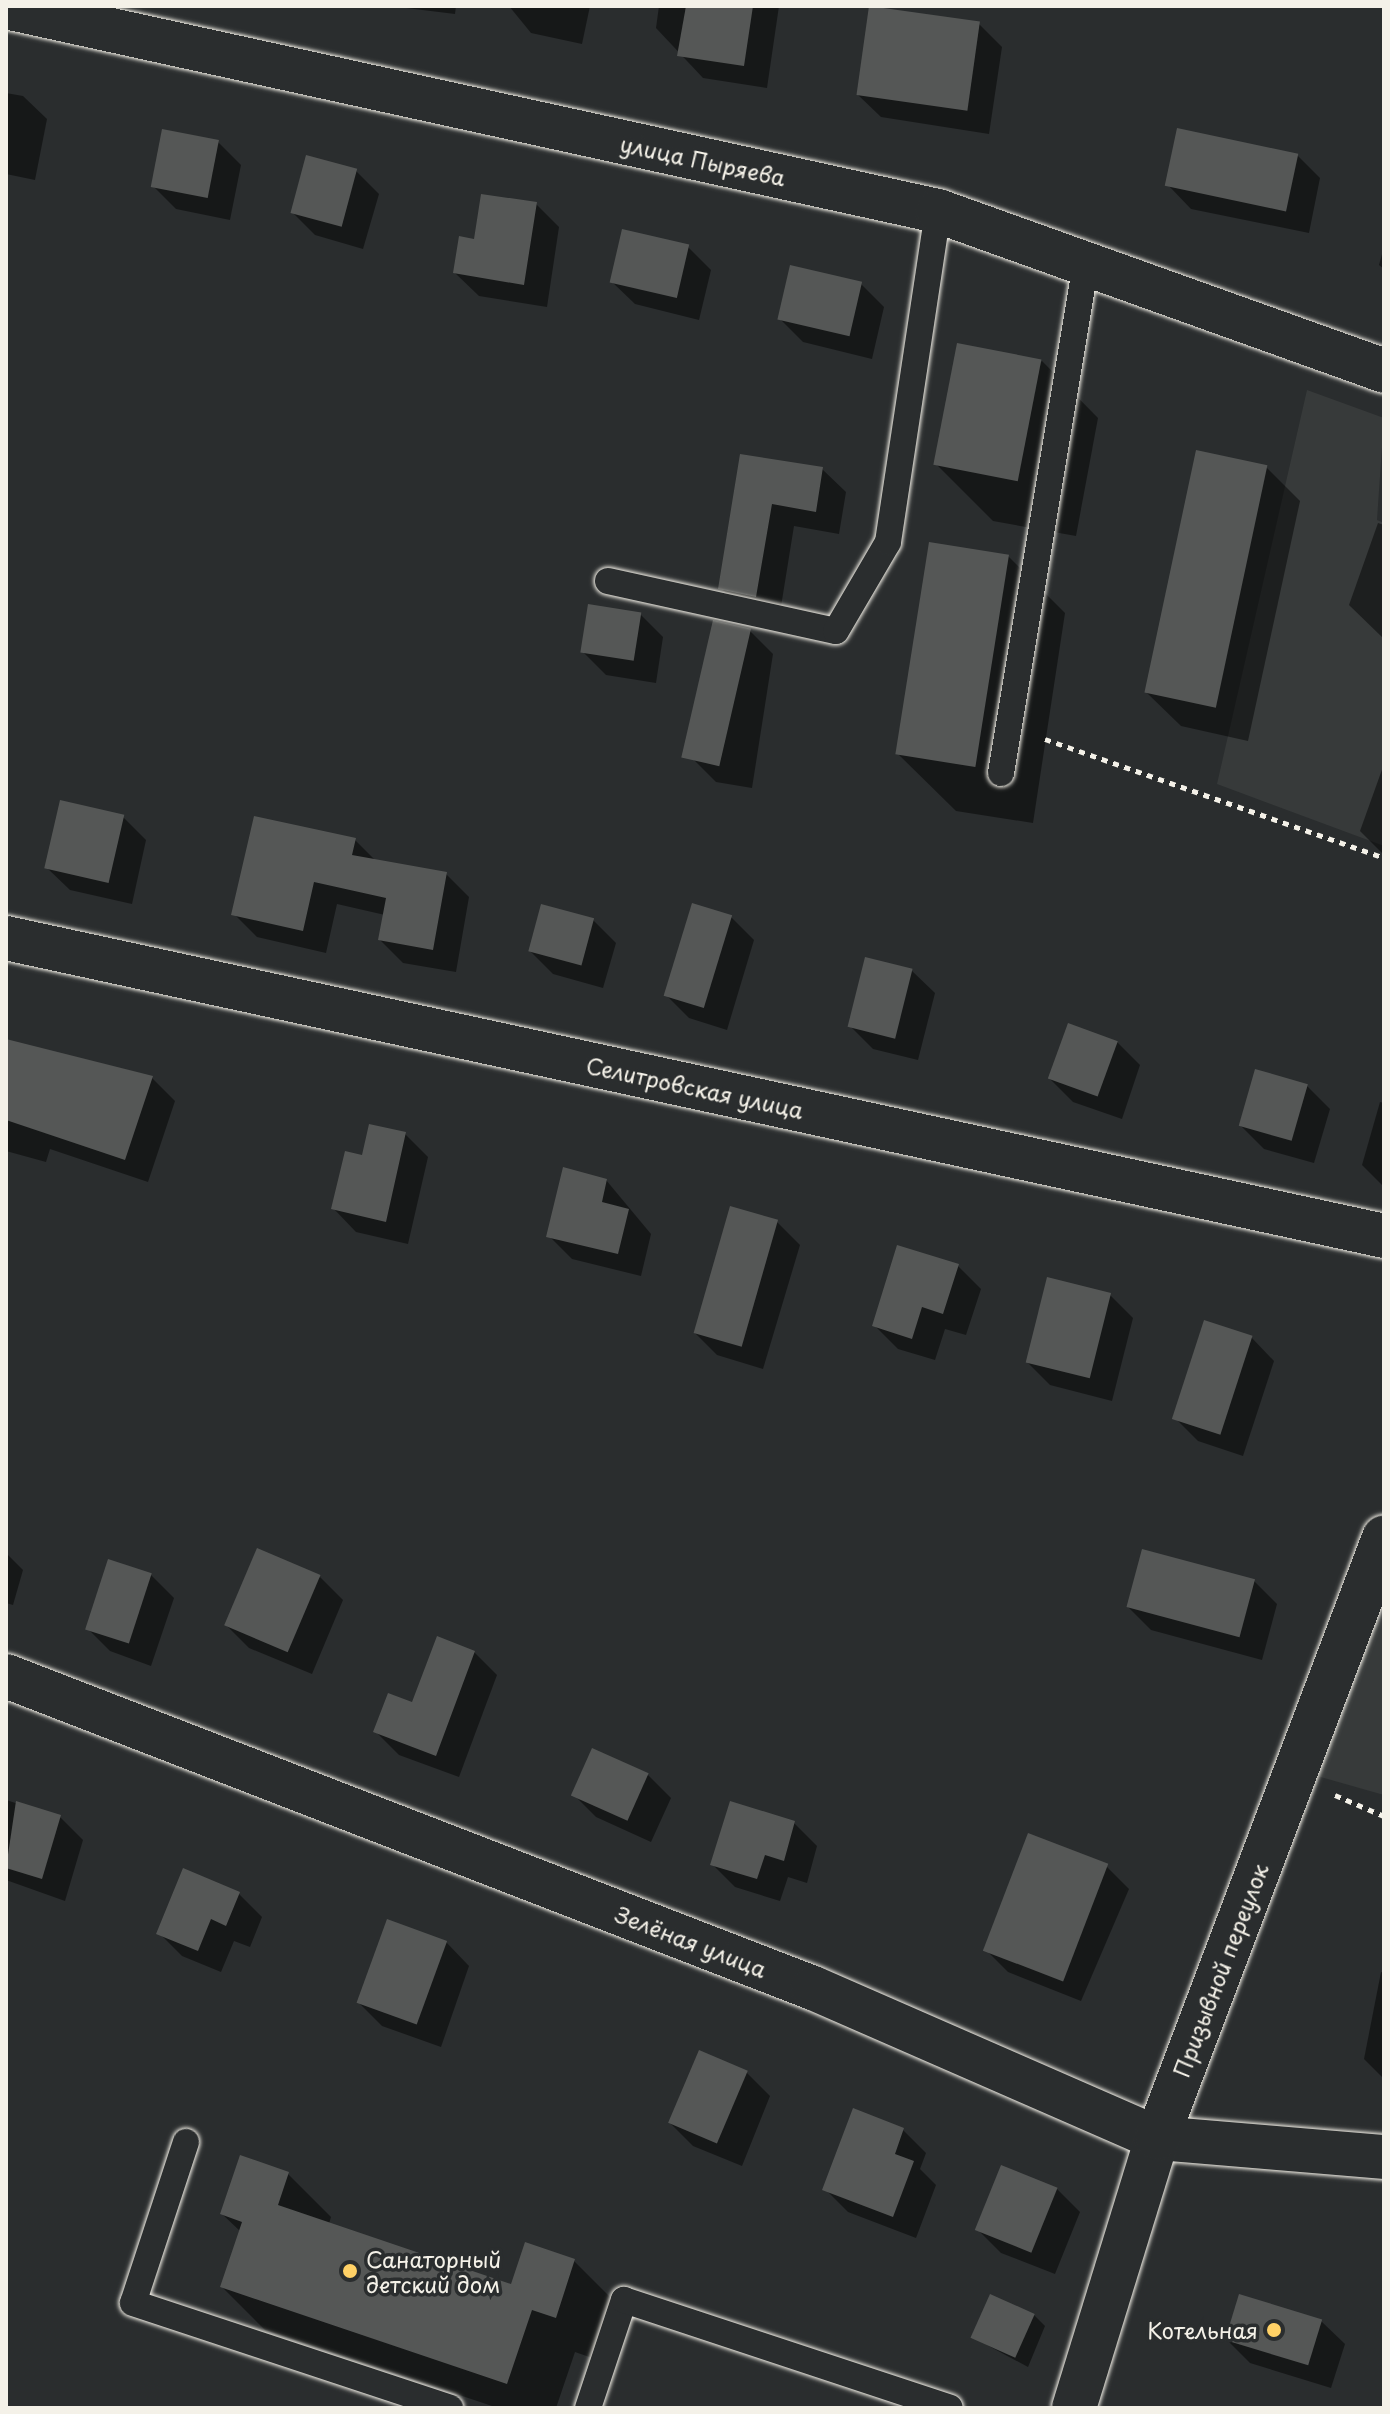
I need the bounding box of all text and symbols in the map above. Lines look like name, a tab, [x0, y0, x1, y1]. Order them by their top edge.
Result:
street label: улица Пыряева	[617, 129, 789, 191]
street label: Селитровская улица	[583, 1051, 807, 1123]
street label: Призывной переулок	[1167, 1859, 1273, 2081]
street label: Зелёная улица	[611, 1900, 771, 1982]
place label: Санаторный детский дом	[366, 2245, 501, 2296]
marker: Санаторный детский дом	[341, 2262, 359, 2280]
place label: Котельная	[1147, 2317, 1258, 2343]
marker: Котельная	[1265, 2321, 1283, 2339]

